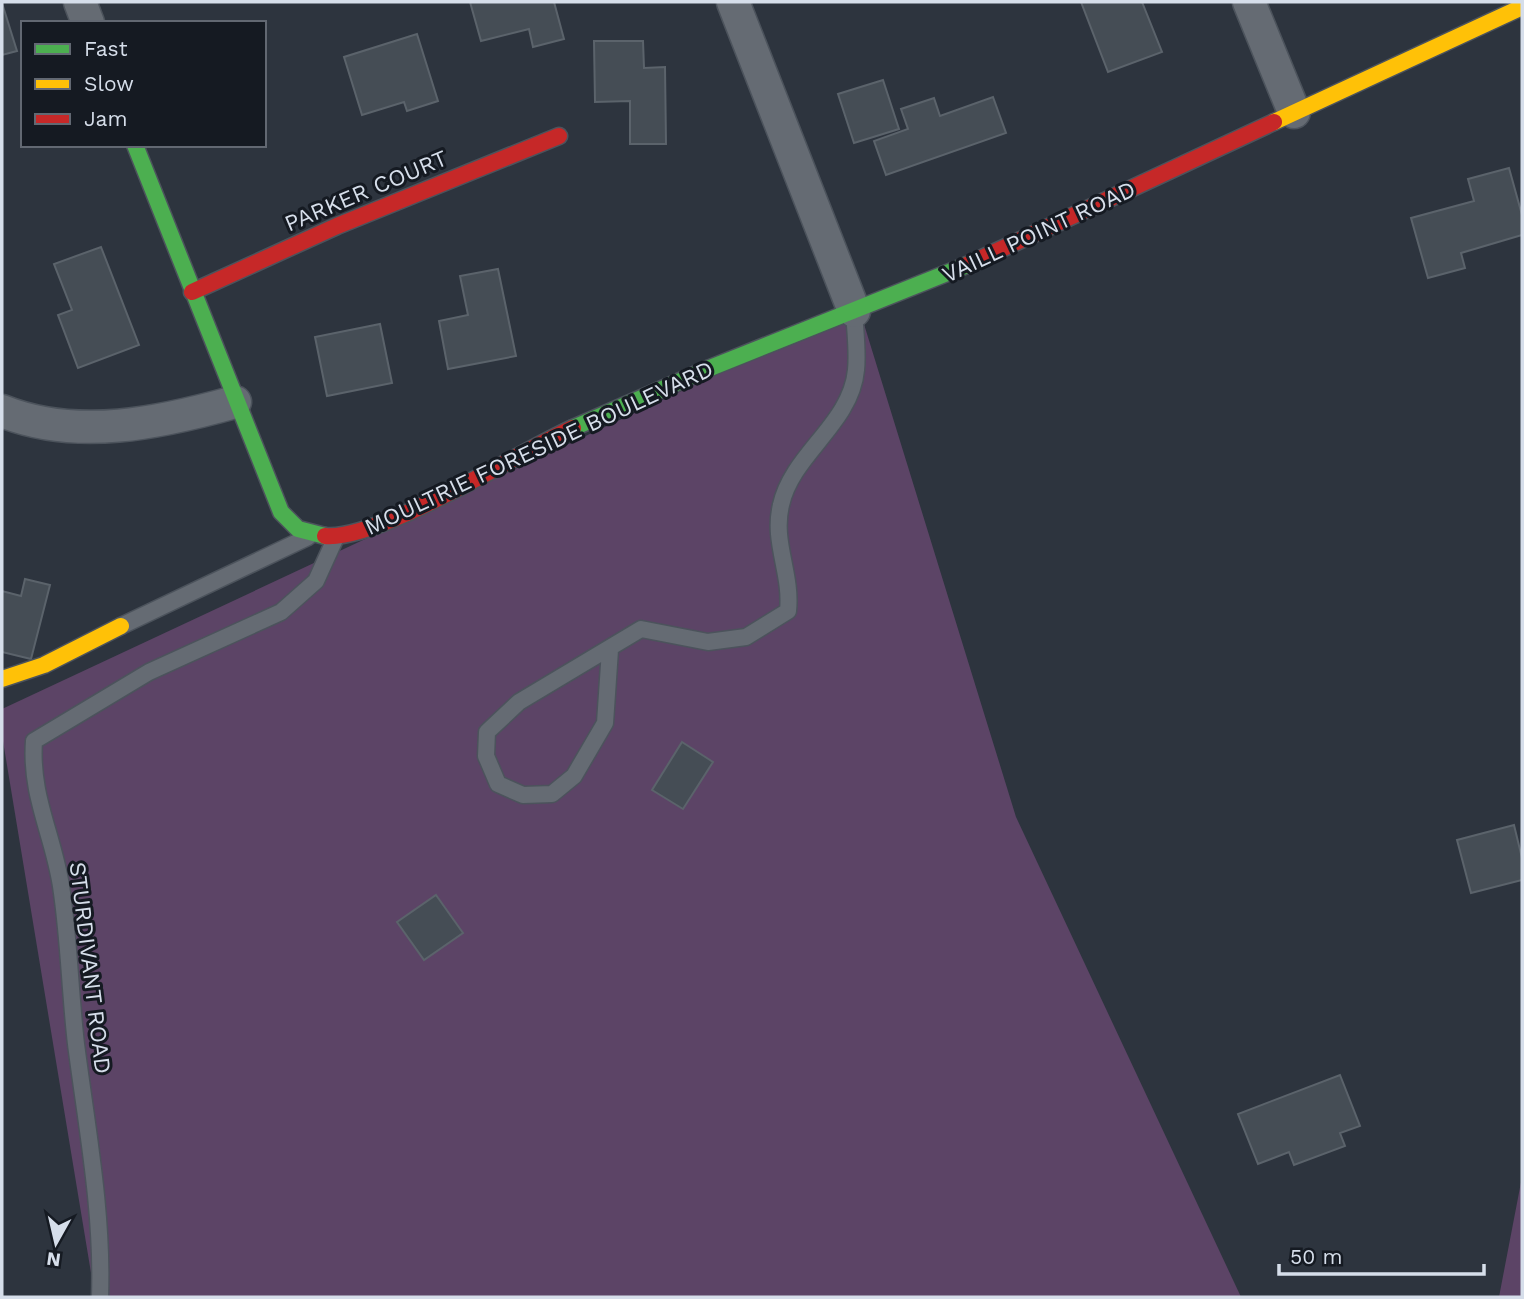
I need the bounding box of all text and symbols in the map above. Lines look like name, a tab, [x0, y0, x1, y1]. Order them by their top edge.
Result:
legend	[21, 21, 266, 147]
text: Fast	[84, 36, 128, 61]
text: Slow	[84, 71, 134, 96]
text: Jam	[84, 106, 127, 131]
street label: PARKER COURT	[281, 144, 452, 237]
street label: VAILL POINT ROAD	[938, 175, 1140, 289]
street label: MOULTRIE FORESIDE BOULEVARD	[360, 355, 718, 541]
street label: STURDIVANT ROAD	[64, 861, 116, 1075]
north arrow	[21, 1208, 91, 1278]
scale bar	[1279, 1232, 1484, 1276]
text: 50 m	[1290, 1244, 1342, 1269]
text: N	[45, 1247, 62, 1272]

